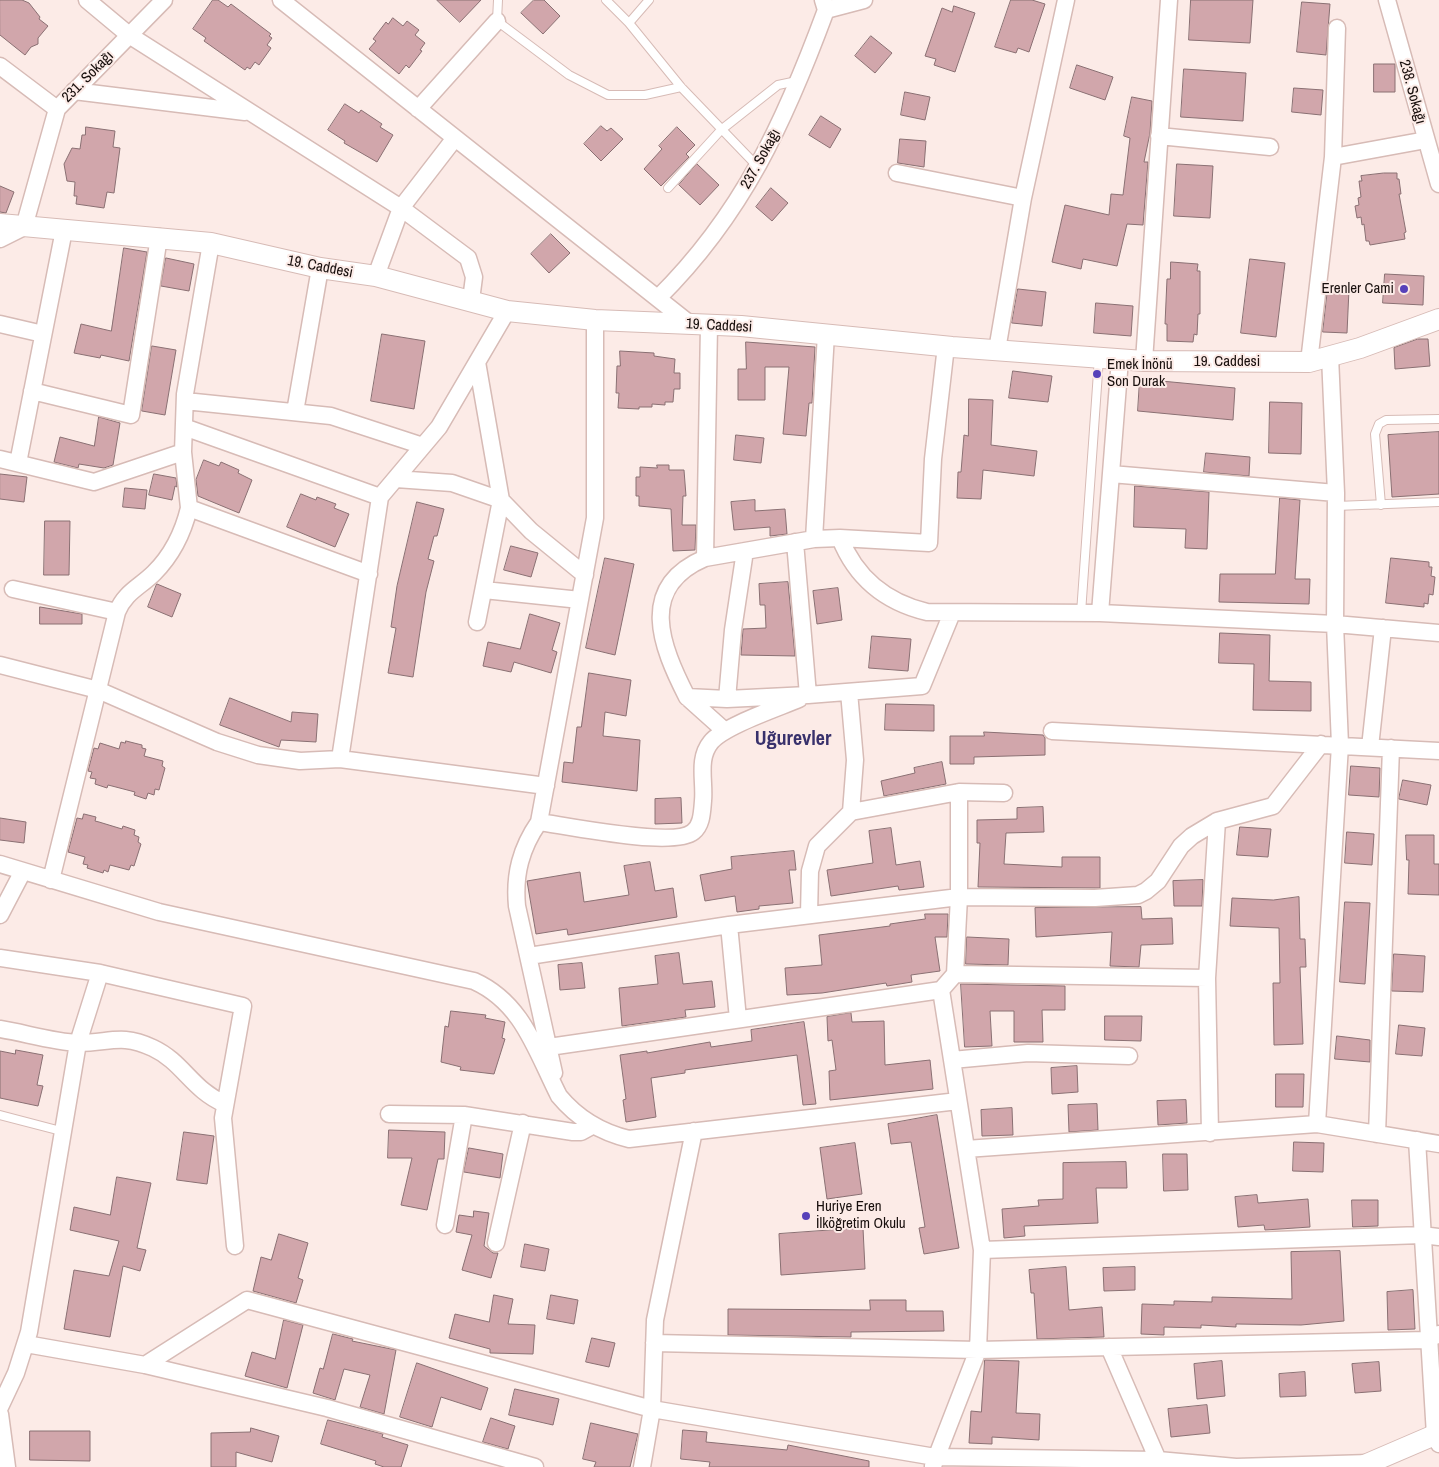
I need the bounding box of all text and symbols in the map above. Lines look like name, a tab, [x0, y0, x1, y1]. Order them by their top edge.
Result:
street label: 231. Sokağı	[58, 47, 118, 107]
street label: 238. Sokağı	[1395, 58, 1429, 126]
street label: 237. Sokağı	[737, 126, 785, 192]
street label: 19. Caddesi	[286, 252, 354, 282]
place label: Erenler Cami	[1322, 280, 1394, 298]
marker: Erenler Cami	[1398, 283, 1410, 295]
street label: 19. Caddesi	[685, 315, 753, 337]
street label: 19. Caddesi	[1194, 353, 1260, 371]
place label: Emek İnönü Son Durak	[1107, 356, 1173, 391]
marker: Emek İnönü Son Durak	[1091, 368, 1103, 380]
district label: Uğurevler	[755, 728, 831, 752]
place label: Huriye Eren İlköğretim Okulu	[816, 1198, 906, 1233]
marker: Huriye Eren İlköğretim Okulu	[800, 1210, 812, 1222]

